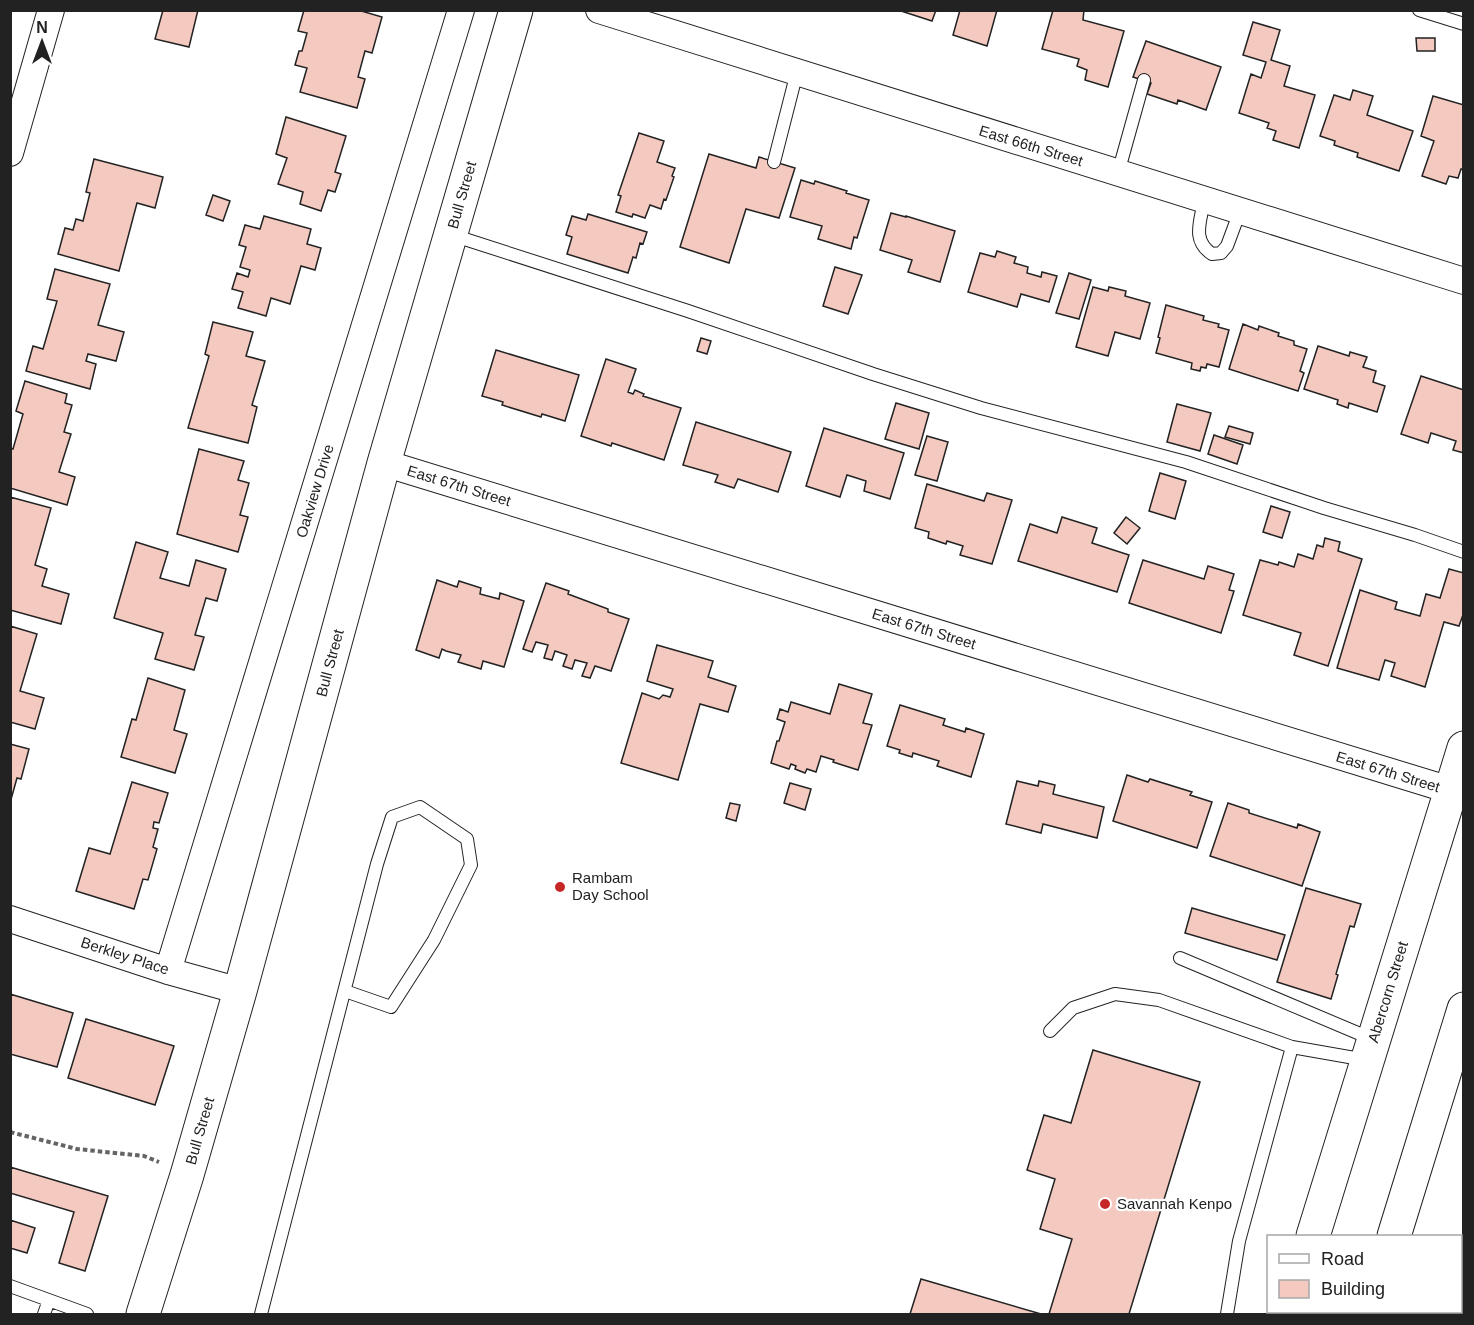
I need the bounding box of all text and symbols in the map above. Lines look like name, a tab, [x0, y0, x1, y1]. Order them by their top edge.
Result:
north arrow	[12, 12, 72, 72]
text: N	[36, 19, 48, 36]
street label: East 66th Street	[977, 122, 1086, 170]
street label: Bull Street	[444, 158, 479, 230]
street label: Oakview Drive	[292, 442, 337, 540]
street label: East 67th Street	[405, 462, 514, 510]
street label: East 67th Street	[870, 605, 979, 653]
street label: Bull Street	[312, 626, 347, 698]
street label: East 67th Street	[1334, 748, 1443, 796]
place label: Rambam Day School	[572, 869, 649, 903]
marker: Rambam Day School	[553, 880, 567, 894]
street label: Berkley Place	[79, 933, 171, 978]
street label: Abercorn Street	[1364, 938, 1411, 1045]
street label: Bull Street	[182, 1094, 217, 1166]
place label: Savannah Kenpo	[1117, 1195, 1232, 1212]
marker: Savannah Kenpo	[1098, 1197, 1112, 1211]
legend	[1267, 1235, 1462, 1313]
text: Road	[1321, 1249, 1364, 1269]
text: Building	[1321, 1279, 1385, 1299]

